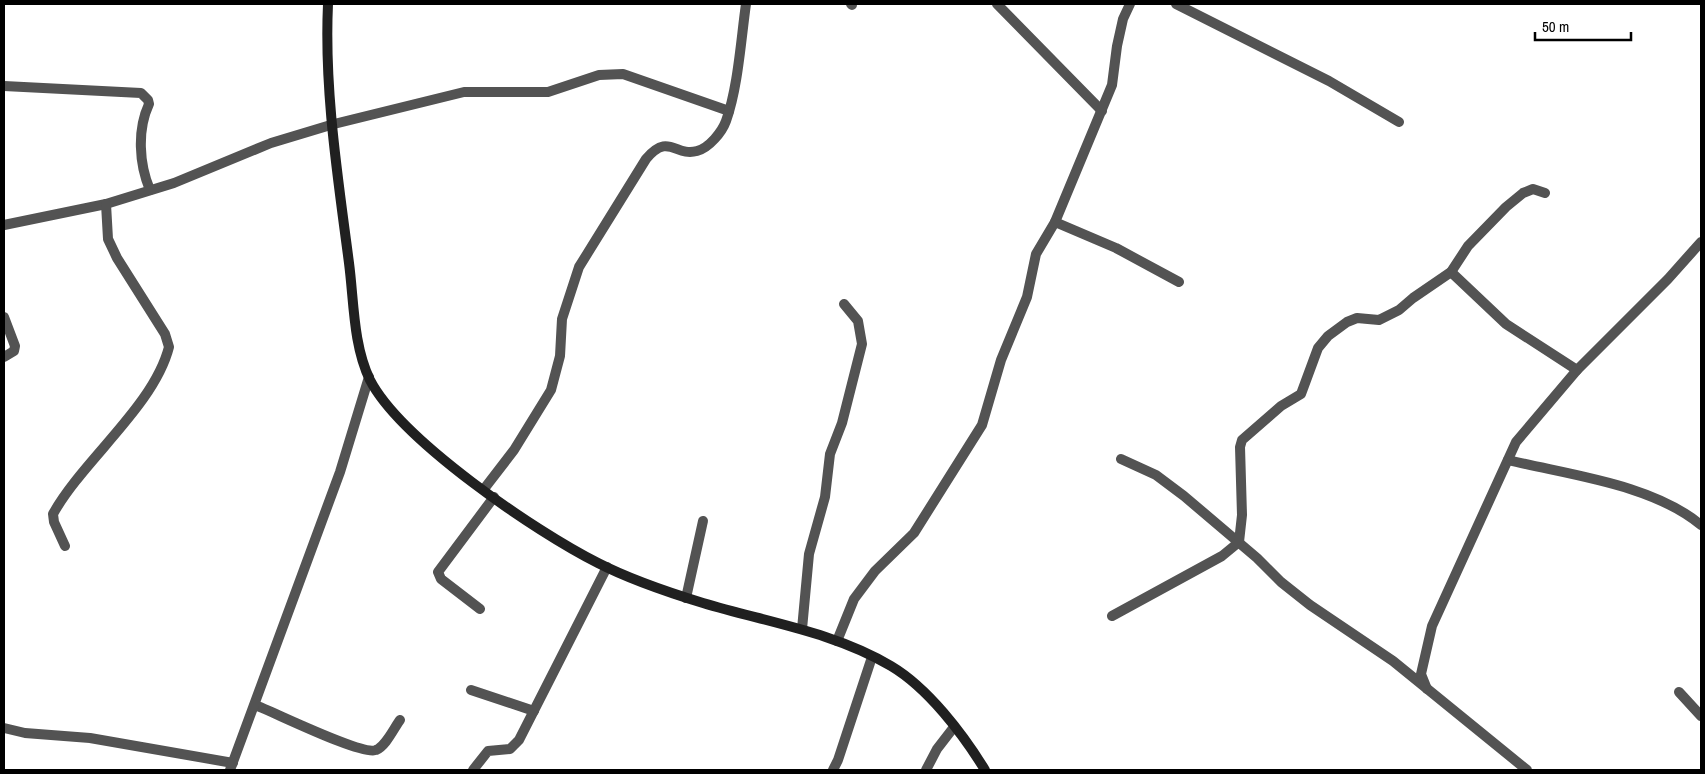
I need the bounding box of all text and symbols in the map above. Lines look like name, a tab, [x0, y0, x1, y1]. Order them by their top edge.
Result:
scale bar	[1535, 10, 1631, 42]
text: 50 m	[1542, 16, 1569, 37]

